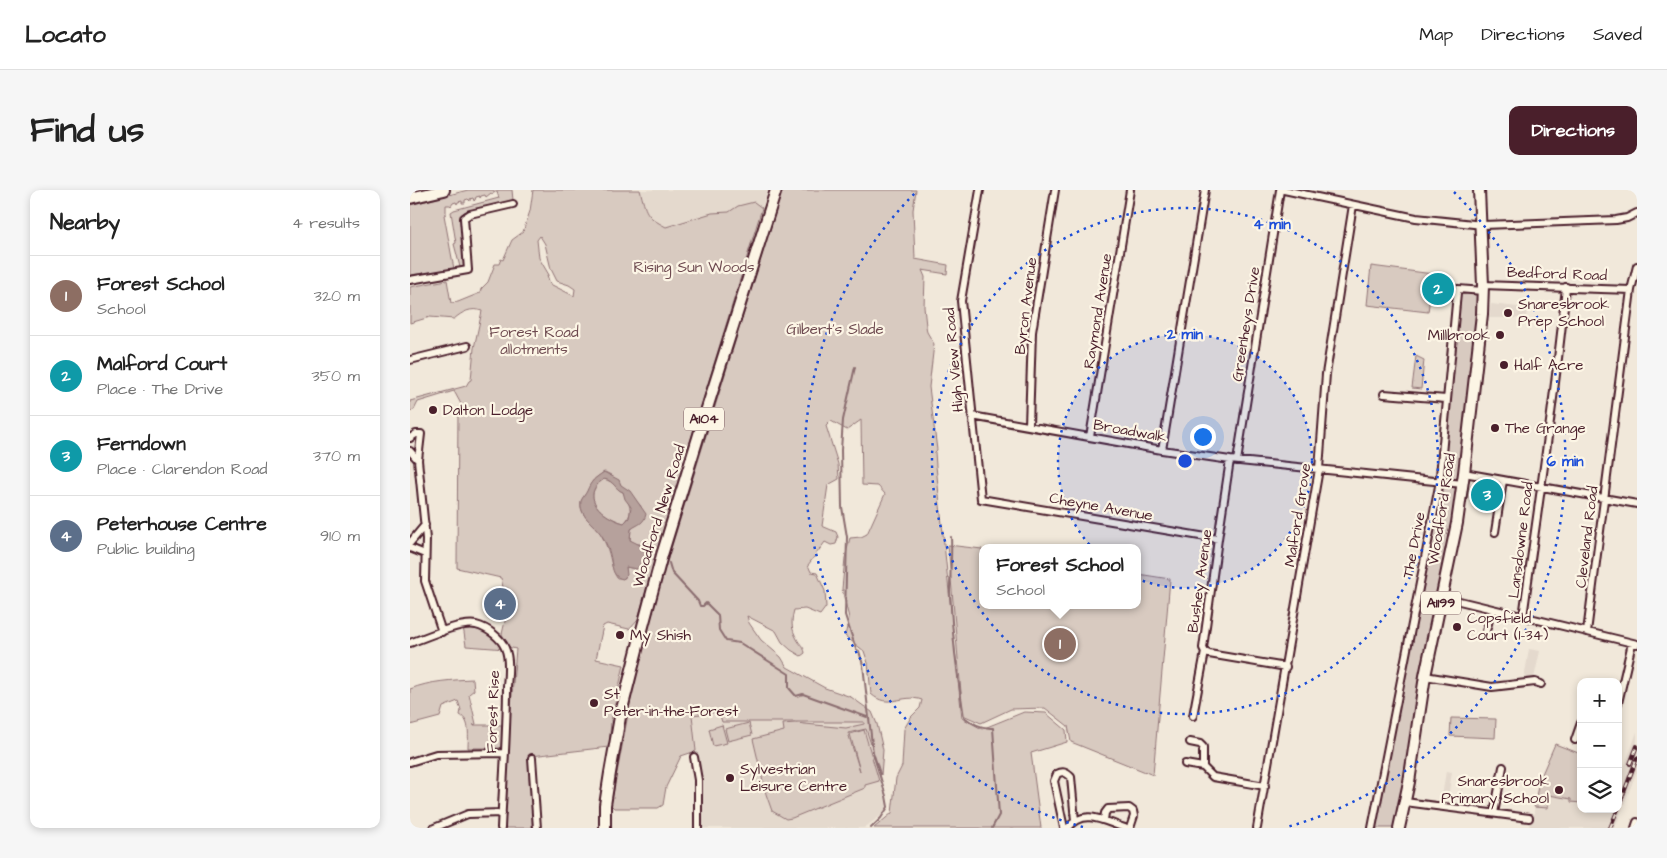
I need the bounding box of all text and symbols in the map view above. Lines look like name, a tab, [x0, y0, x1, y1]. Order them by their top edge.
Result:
text: Locato	[25, 18, 106, 52]
text: Map	[1419, 22, 1453, 47]
text: Directions	[1481, 22, 1565, 47]
text: Saved	[1593, 22, 1642, 47]
text: Find us	[30, 106, 144, 155]
button: Directions	[1509, 106, 1637, 155]
text: Nearby	[50, 208, 120, 237]
text: 4 results	[292, 212, 360, 234]
text: 4 min	[1253, 214, 1291, 235]
street label: Raymond Avenue	[1079, 252, 1118, 370]
street label: Byron Avenue	[1010, 256, 1043, 356]
park label: Rising Sun Woods	[634, 257, 755, 279]
street label: Bedford Road	[1507, 262, 1608, 286]
street label: Greenheys Drive	[1227, 265, 1266, 383]
pin: 2	[1422, 270, 1454, 308]
text: Forest School	[97, 271, 224, 298]
text: 1	[65, 285, 67, 307]
text: 320 m	[314, 285, 360, 307]
place label: Snaresbrook Prep School	[1518, 294, 1609, 332]
text: School	[97, 298, 146, 320]
street label: High View Road	[939, 306, 970, 413]
marker: Snaresbrook Prep School	[1502, 307, 1514, 319]
park label: Gilbert's Slade	[786, 319, 884, 340]
park label: Forest Road allotments	[489, 322, 579, 360]
text: 2 min	[1166, 324, 1204, 345]
place label: Millbrook	[1428, 325, 1490, 346]
marker: Millbrook	[1494, 329, 1506, 341]
text: Malford Court	[97, 351, 227, 378]
place label: Half Acre	[1514, 355, 1583, 376]
marker: Half Acre	[1498, 359, 1510, 371]
text: 2	[61, 365, 71, 387]
text: 350 m	[312, 365, 360, 387]
text: Place · The Drive	[97, 378, 223, 400]
place label: Dalton Lodge	[443, 400, 533, 422]
marker: Dalton Lodge	[427, 404, 439, 416]
road number: A104	[684, 408, 724, 430]
street label: Broadwalk	[1092, 414, 1168, 448]
place label: The Grange	[1505, 418, 1586, 440]
marker: The Grange	[1489, 422, 1501, 434]
your location	[1190, 424, 1216, 450]
text: Ferndown	[97, 431, 186, 458]
street label: Woodford New Road	[627, 442, 691, 590]
text: 3	[62, 445, 70, 467]
text: 370 m	[313, 445, 360, 467]
text: 6 min	[1547, 451, 1584, 472]
centre of rings	[1176, 452, 1194, 470]
street label: Woodford Road	[1423, 452, 1461, 566]
text: Place · Clarendon Road	[97, 458, 268, 480]
street label: Malford Grove	[1279, 462, 1317, 568]
pin: 3	[1471, 476, 1503, 514]
street label: Lansdowne Road	[1503, 480, 1539, 600]
street label: Cleveland Road	[1570, 484, 1604, 589]
street label: Cheyne Avenue	[1047, 488, 1154, 527]
street label: The Drive	[1397, 510, 1431, 580]
text: Peterhouse Centre	[97, 511, 267, 538]
text: 4	[61, 525, 71, 547]
text: 910 m	[320, 525, 360, 547]
street label: Bushey Avenue	[1182, 528, 1219, 634]
text: Public building	[97, 538, 195, 560]
popup	[979, 544, 1141, 609]
text: Forest School	[996, 552, 1124, 579]
text: School	[996, 579, 1045, 601]
pin: 4	[484, 585, 516, 623]
road number: A1199	[1421, 592, 1461, 614]
place label: Copsfield Court (1-34)	[1467, 608, 1548, 646]
marker: Copsfield Court (1-34)	[1451, 621, 1463, 633]
place label: My Shish	[630, 625, 692, 647]
pin: 1	[1044, 625, 1076, 663]
marker: My Shish	[614, 629, 626, 641]
street label: Forest Rise	[481, 670, 505, 754]
map controls	[1577, 678, 1622, 813]
button: +	[1577, 678, 1622, 723]
place label: St Peter-in-the-Forest	[604, 684, 738, 722]
marker: St Peter-in-the-Forest	[588, 697, 600, 709]
button: −	[1577, 723, 1622, 768]
place label: Sylvestrian Leisure Centre	[740, 759, 847, 797]
button: layers	[1577, 768, 1622, 813]
place label: Snaresbrook Primary School	[1441, 771, 1549, 810]
marker: Sylvestrian Leisure Centre	[724, 772, 736, 784]
marker: Snaresbrook Primary School	[1553, 784, 1565, 796]

